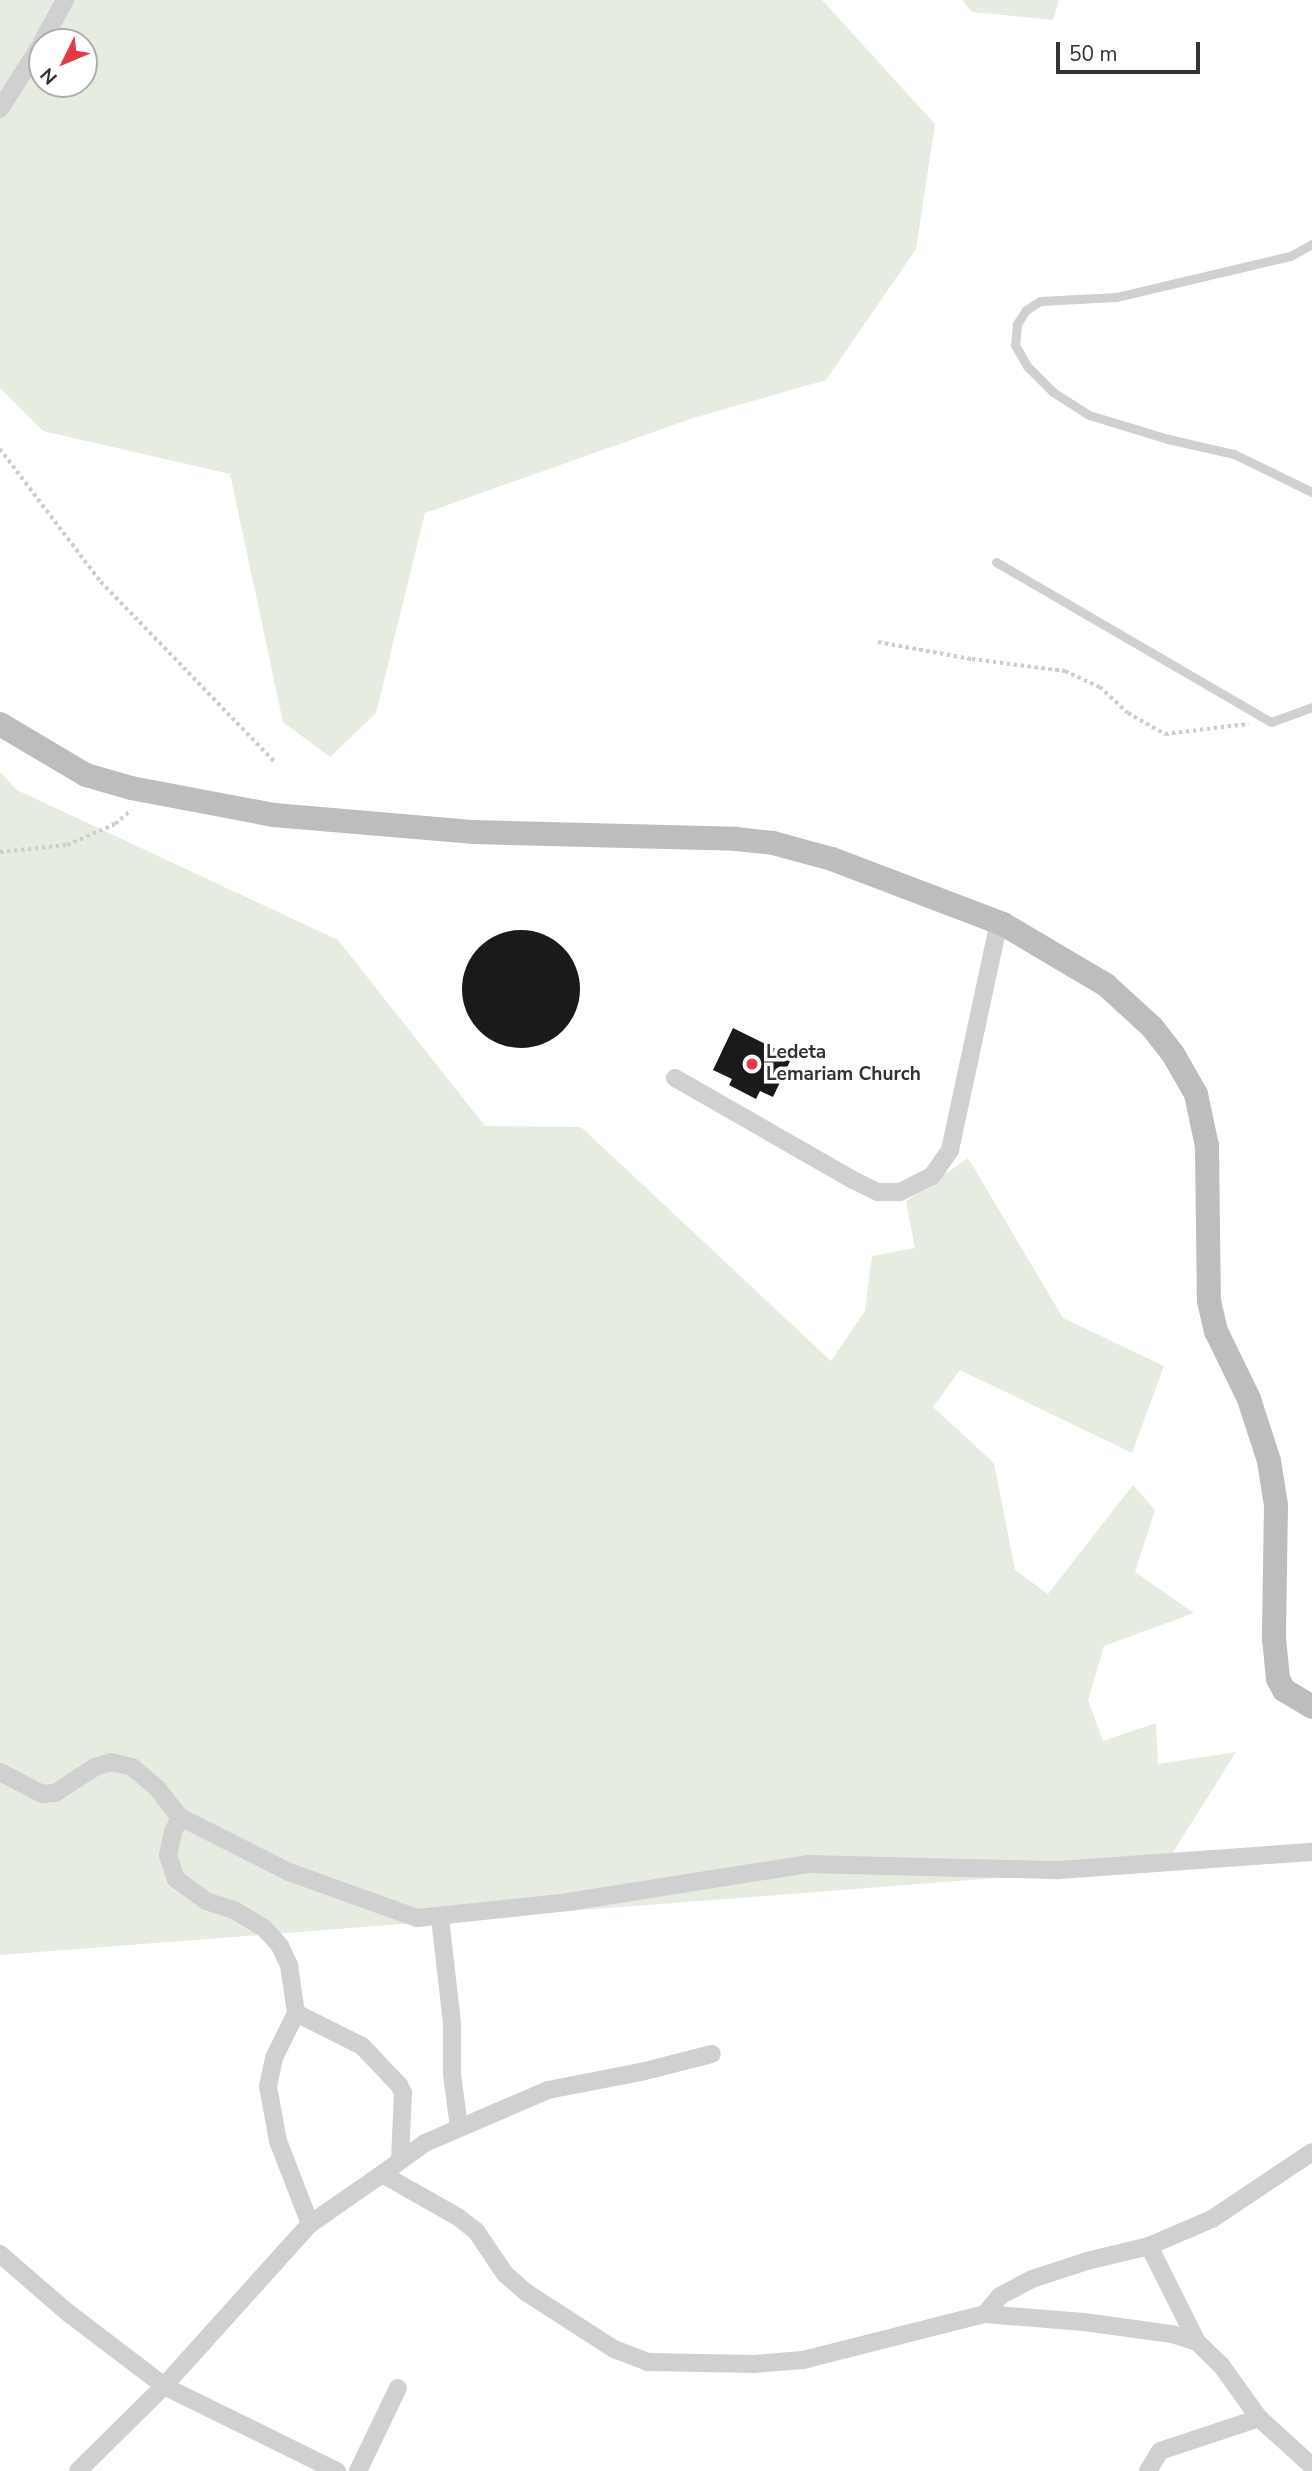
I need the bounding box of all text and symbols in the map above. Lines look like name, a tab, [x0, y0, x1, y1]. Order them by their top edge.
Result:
north arrow	[28, 28, 98, 98]
scale bar	[1060, 28, 1204, 72]
text: 50 m	[1069, 40, 1118, 68]
text: N	[35, 62, 63, 90]
place label: Ledeta Lemariam Church	[766, 1042, 921, 1086]
marker: Ledeta Lemariam Church	[744, 1056, 760, 1072]

